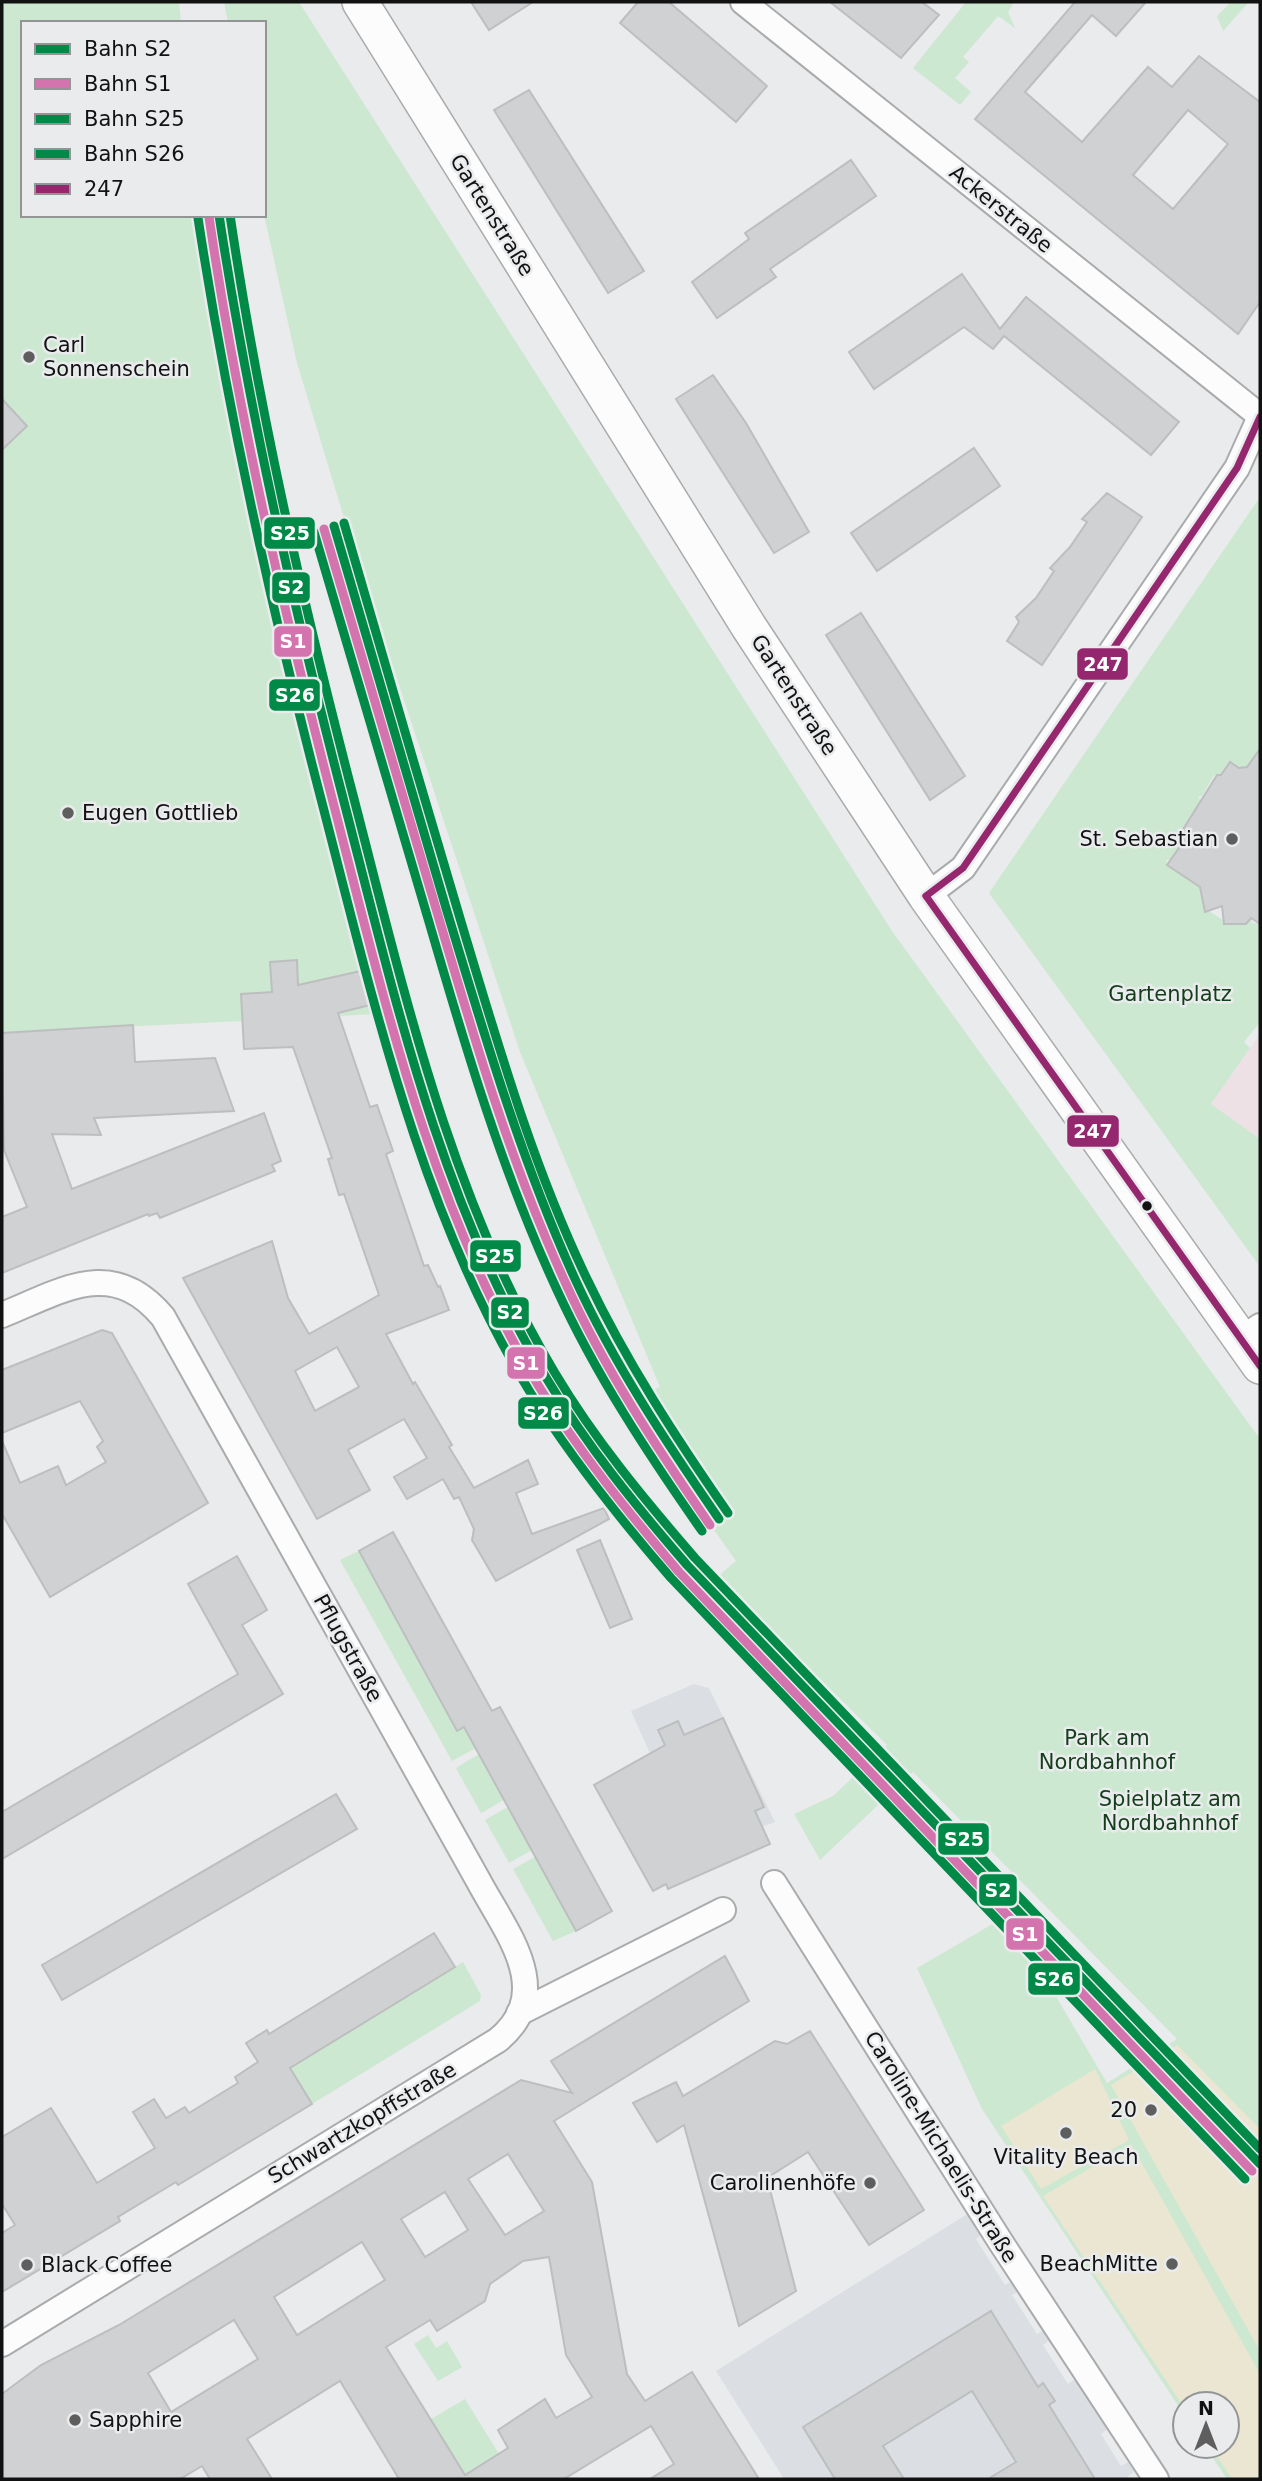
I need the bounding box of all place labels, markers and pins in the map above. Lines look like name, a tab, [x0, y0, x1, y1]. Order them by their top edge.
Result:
place label: Carl Sonnenschein	[43, 333, 190, 381]
marker: Carl Sonnenschein	[21, 349, 37, 365]
place label: Eugen Gottlieb	[82, 801, 238, 825]
marker: Eugen Gottlieb	[60, 805, 76, 821]
place label: St. Sebastian	[1079, 827, 1218, 851]
marker: St. Sebastian	[1224, 831, 1240, 847]
unlabelled marker	[1140, 1199, 1154, 1213]
place label: 20	[1110, 2098, 1137, 2122]
marker: 20	[1143, 2102, 1159, 2118]
marker: Vitality Beach	[1058, 2125, 1074, 2141]
place label: Vitality Beach	[994, 2145, 1138, 2169]
place label: Carolinenhöfe	[710, 2171, 856, 2195]
marker: Carolinenhöfe	[862, 2175, 878, 2191]
place label: BeachMitte	[1040, 2252, 1158, 2276]
place label: Black Coffee	[41, 2253, 172, 2277]
marker: BeachMitte	[1164, 2256, 1180, 2272]
marker: Black Coffee	[19, 2257, 35, 2273]
place label: Sapphire	[89, 2408, 182, 2432]
marker: Sapphire	[67, 2412, 83, 2428]

